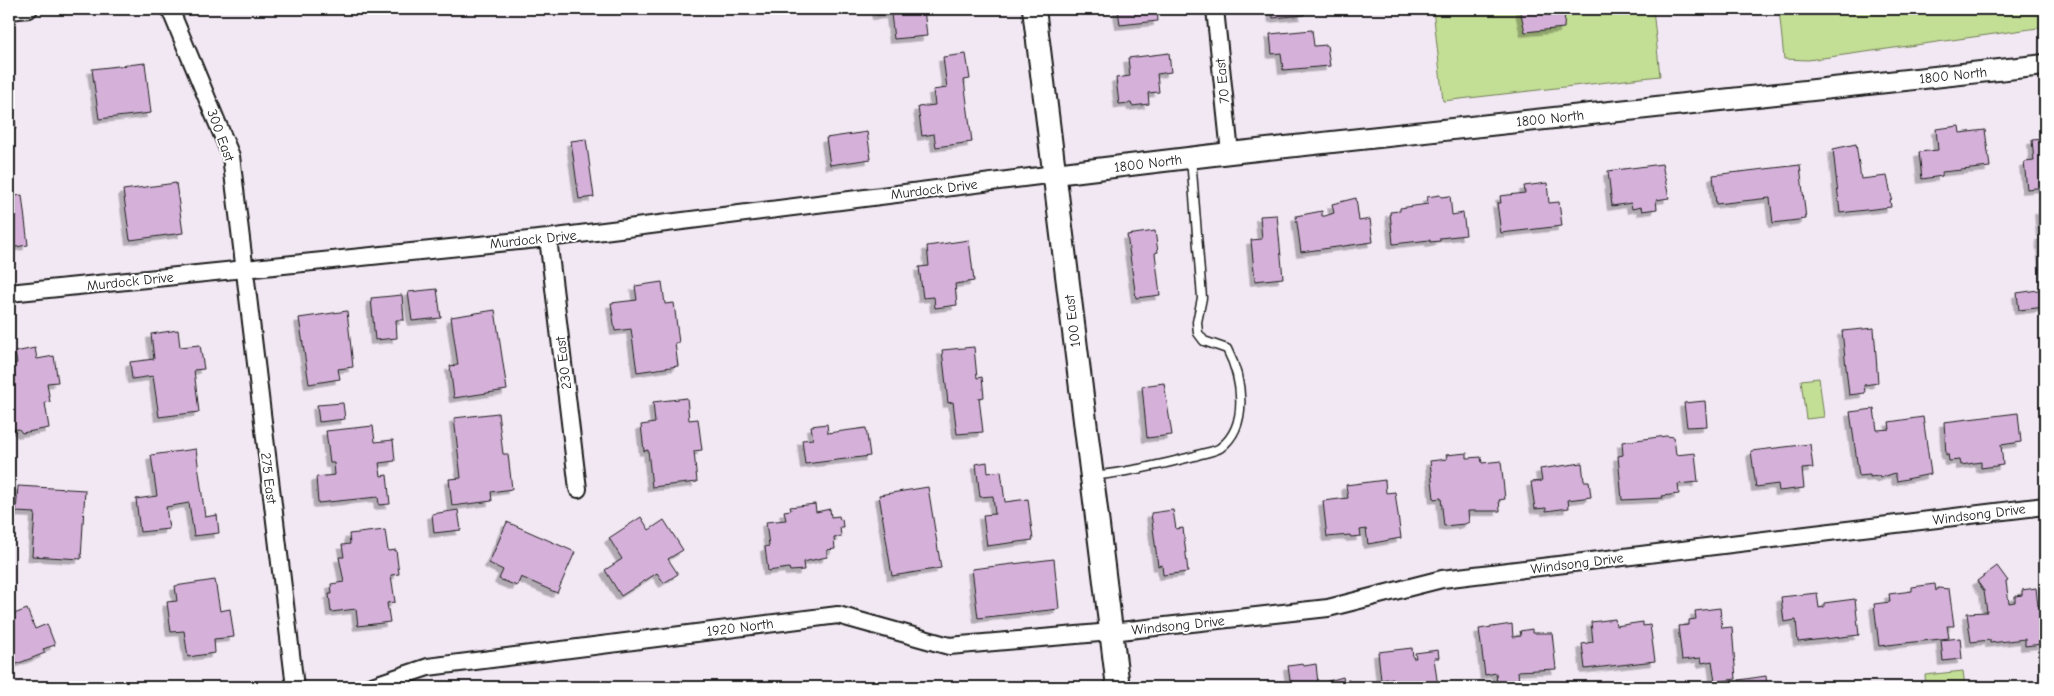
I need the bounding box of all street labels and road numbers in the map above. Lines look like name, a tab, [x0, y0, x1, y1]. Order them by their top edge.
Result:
street label: 70 East	[1212, 57, 1233, 104]
street label: 1800 North	[1918, 63, 1988, 88]
street label: 1800 North	[1515, 106, 1585, 131]
street label: 300 East	[203, 107, 238, 165]
street label: 1800 North	[1113, 151, 1183, 176]
street label: Murdock Drive	[890, 176, 978, 203]
street label: Murdock Drive	[489, 226, 577, 253]
street label: Murdock Drive	[86, 268, 174, 295]
street label: 100 East	[1061, 293, 1084, 348]
street label: 230 East	[552, 335, 575, 390]
street label: 275 East	[257, 451, 280, 506]
street label: Windsong Drive	[1932, 500, 2027, 529]
street label: Windsong Drive	[1530, 549, 1625, 578]
street label: Windsong Drive	[1131, 612, 1226, 639]
street label: 1920 North	[706, 615, 774, 640]

